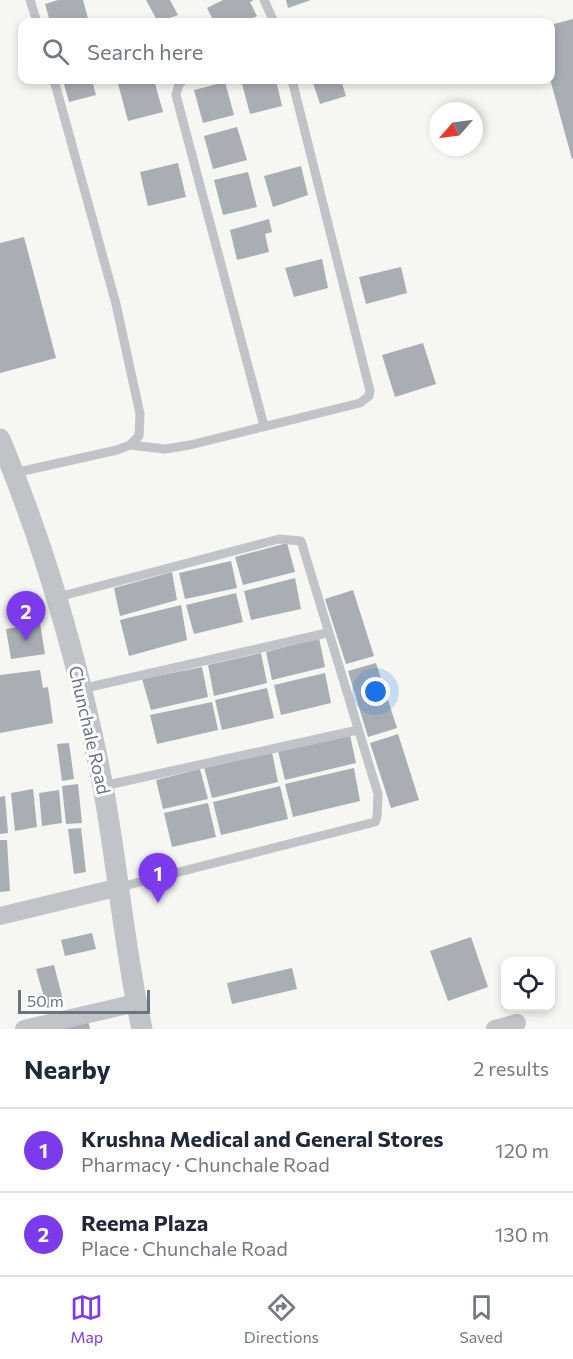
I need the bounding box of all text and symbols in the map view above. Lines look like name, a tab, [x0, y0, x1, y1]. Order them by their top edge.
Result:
search box	[18, 18, 555, 84]
icon: search	[39, 35, 72, 68]
text: Search here	[87, 38, 203, 65]
north arrow	[429, 102, 483, 156]
pin: 2	[6, 592, 46, 641]
street label: Chunchale Road	[64, 663, 115, 796]
your location	[361, 677, 390, 706]
pin: 1	[138, 854, 178, 903]
map controls	[501, 957, 555, 1011]
button: locate	[501, 957, 555, 1011]
scale bar	[18, 987, 150, 1014]
text: 50 m	[27, 991, 64, 1010]
text: Nearby	[24, 1053, 111, 1084]
text: 2 results	[473, 1056, 549, 1080]
text: Krushna Medical and General Stores	[81, 1125, 444, 1152]
text: 1	[39, 1138, 48, 1162]
text: 120 m	[495, 1138, 549, 1162]
text: Pharmacy · Chunchale Road	[81, 1152, 330, 1176]
text: Reema Plaza	[81, 1209, 208, 1236]
text: 2	[38, 1222, 49, 1246]
text: 130 m	[495, 1222, 549, 1246]
text: Place · Chunchale Road	[81, 1236, 288, 1260]
tab: Map	[70, 1291, 103, 1346]
tab: Directions	[244, 1291, 319, 1346]
tab: Saved	[459, 1291, 503, 1346]

